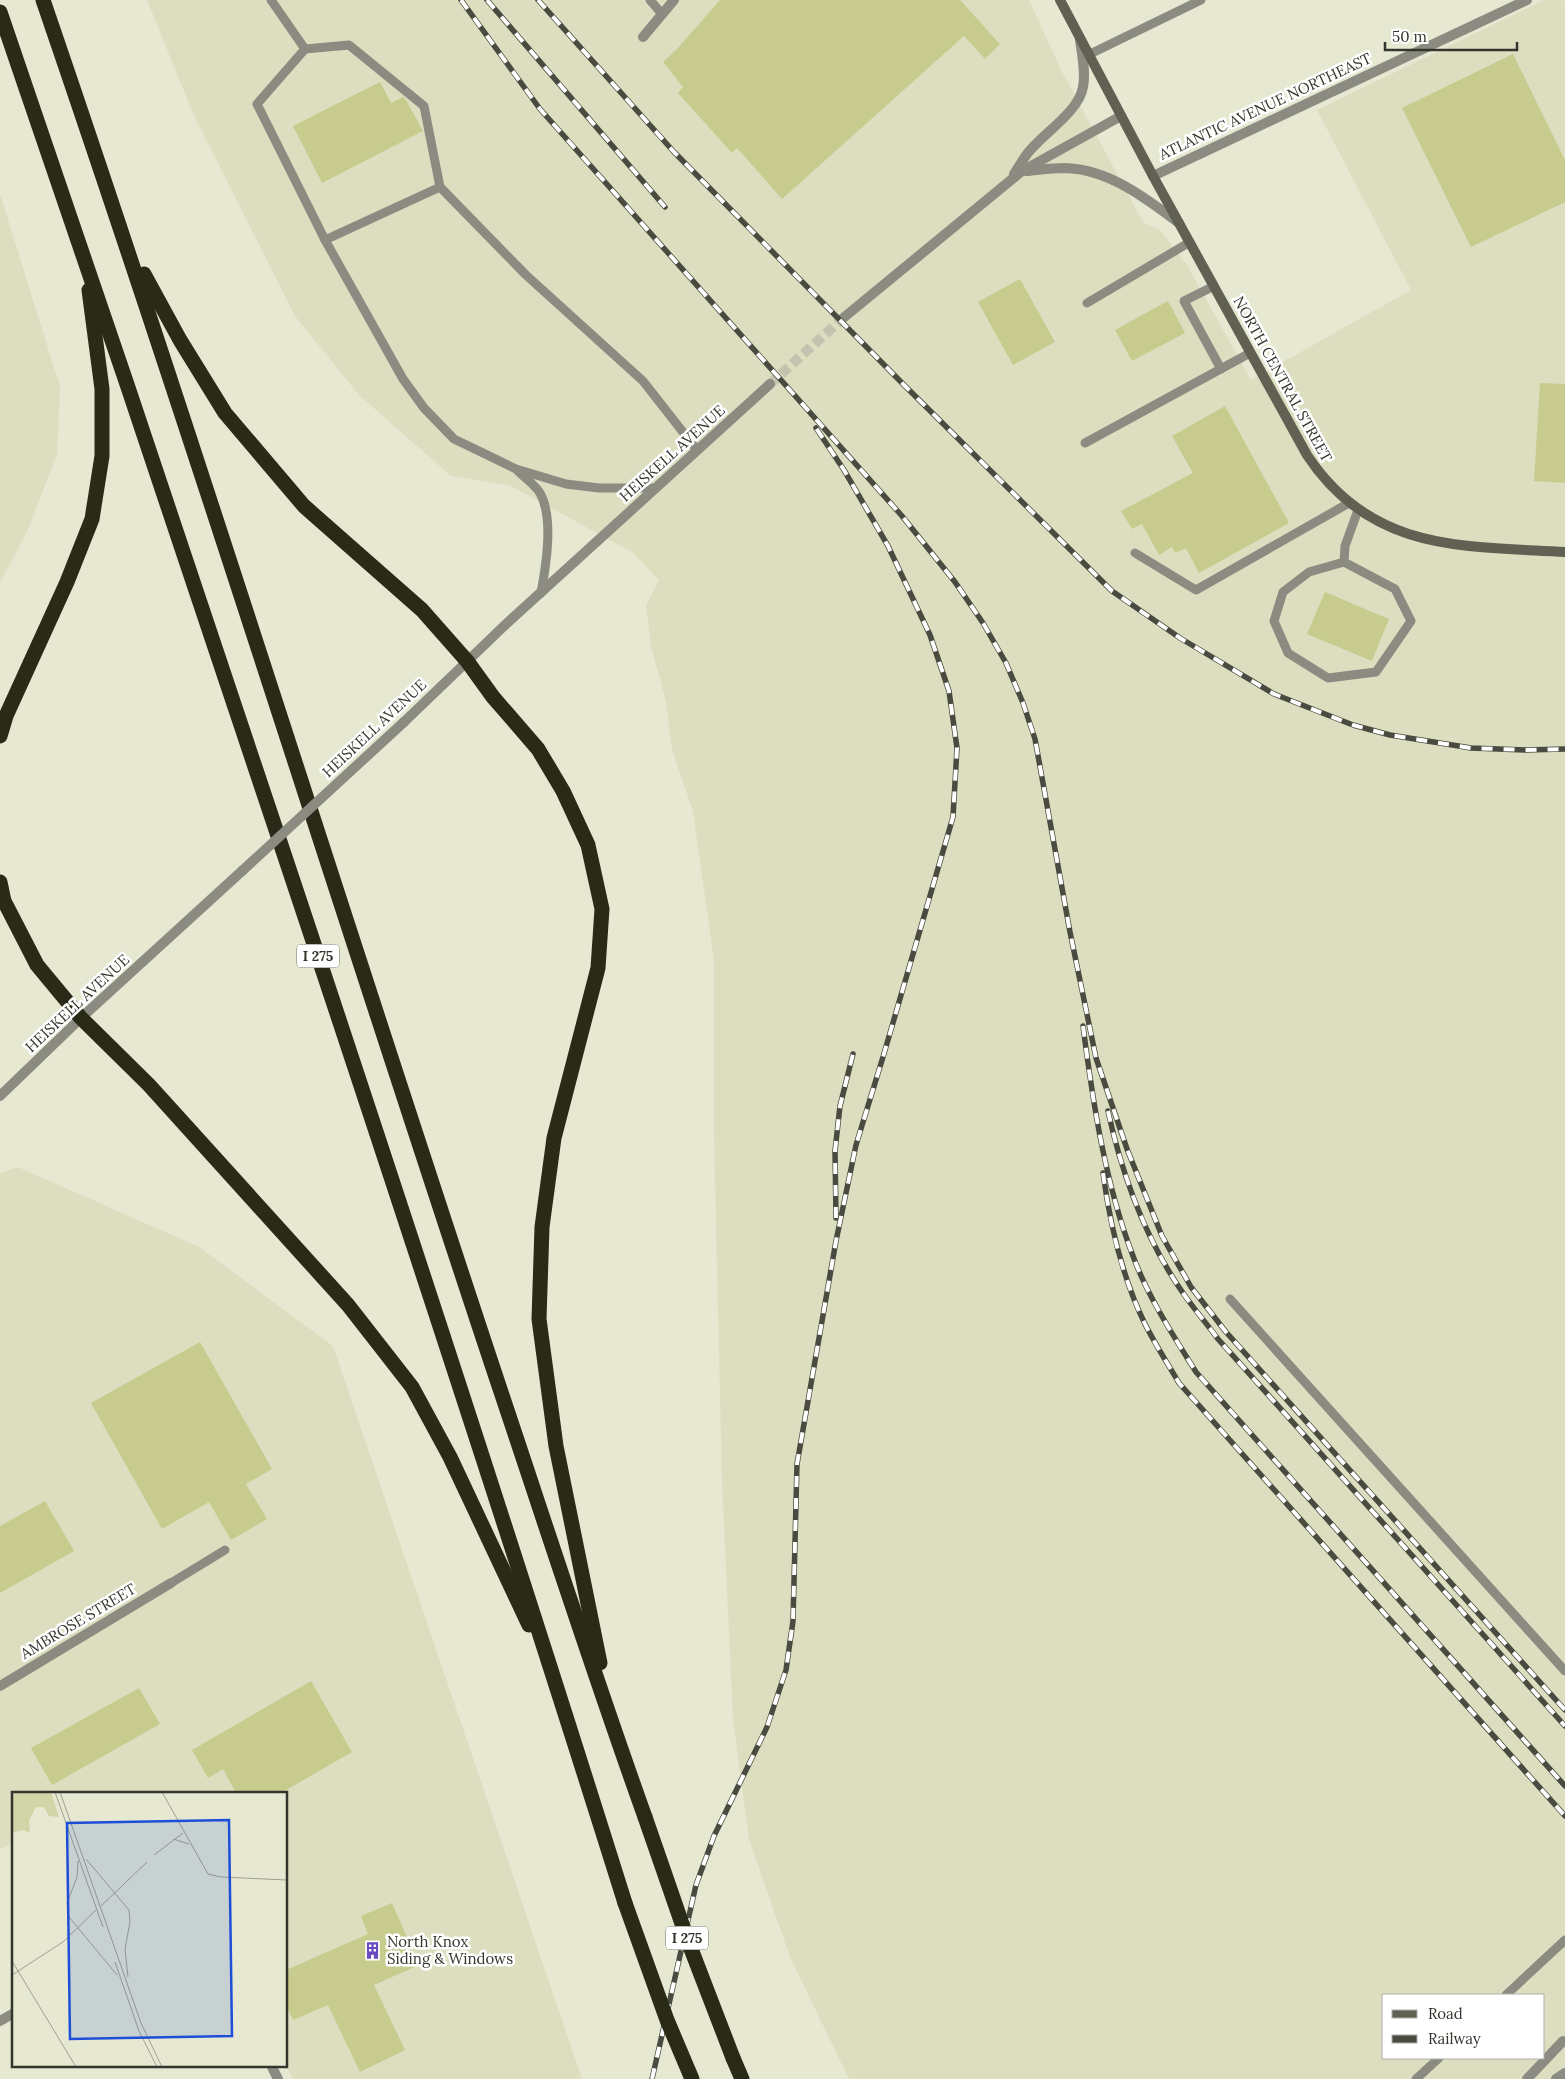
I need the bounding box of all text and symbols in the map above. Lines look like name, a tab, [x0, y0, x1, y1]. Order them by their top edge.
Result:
scale bar	[1385, 20, 1518, 52]
text: 50 m	[1392, 27, 1427, 46]
street label: ATLANTIC AVENUE NORTHEAST	[1155, 48, 1374, 164]
street label: NORTH CENTRAL STREET	[1229, 293, 1337, 466]
street label: HEISKELL AVENUE	[615, 401, 729, 505]
street label: HEISKELL AVENUE	[318, 675, 430, 781]
road number: I 275	[297, 944, 339, 968]
street label: HEISKELL AVENUE	[21, 950, 133, 1056]
street label: AMBROSE STREET	[16, 1579, 139, 1663]
inset map	[12, 1792, 288, 2066]
road number: I 275	[666, 1926, 708, 1950]
place label: North Knox Siding & Windows	[387, 1932, 513, 1968]
building icon: North Knox Siding & Windows	[363, 1940, 383, 1960]
legend	[1382, 1994, 1545, 2059]
text: Road	[1428, 2004, 1463, 2023]
text: Railway	[1428, 2029, 1481, 2048]

